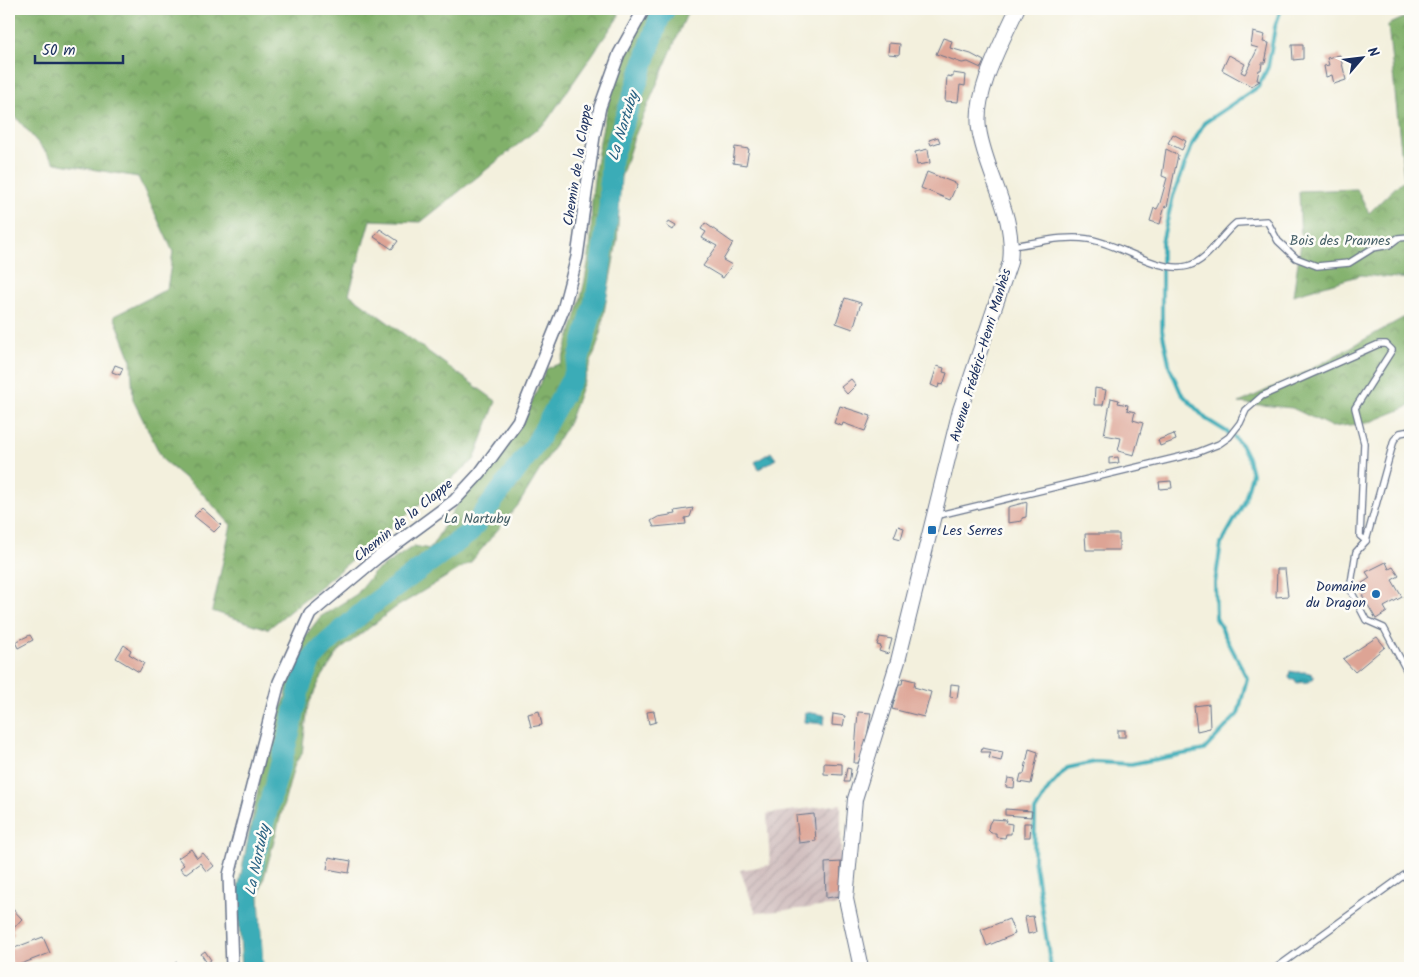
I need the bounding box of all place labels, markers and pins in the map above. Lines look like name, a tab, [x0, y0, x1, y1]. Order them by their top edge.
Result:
place label: Les Serres	[942, 520, 1003, 542]
marker: Les Serres	[926, 524, 938, 536]
place label: Domaine du Dragon	[1306, 576, 1367, 614]
marker: Domaine du Dragon	[1370, 588, 1382, 600]

